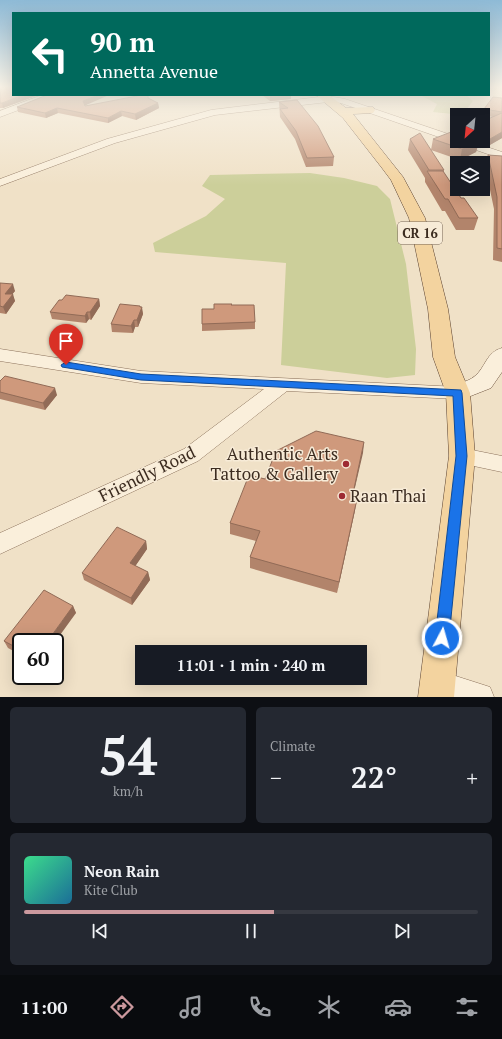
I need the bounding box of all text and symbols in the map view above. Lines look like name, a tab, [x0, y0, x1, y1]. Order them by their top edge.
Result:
text: 90 m	[90, 23, 155, 60]
icon: left	[24, 28, 76, 80]
text: Annetta Avenue	[90, 59, 218, 83]
north arrow	[450, 108, 490, 148]
map controls	[450, 108, 490, 196]
button: layers	[450, 156, 490, 196]
road number: CR 16	[398, 222, 442, 244]
pin	[49, 324, 83, 365]
icon: arrive	[55, 330, 77, 352]
street label: Friendly Road	[95, 440, 199, 507]
place label: Authentic Arts Tattoo & Gallery	[211, 442, 338, 485]
marker: Authentic Arts Tattoo & Gallery	[341, 459, 351, 469]
place label: Raan Thai	[350, 484, 426, 507]
marker: Raan Thai	[337, 491, 347, 501]
position arrow	[421, 617, 463, 659]
speed limit sign: 60	[12, 633, 64, 685]
text: 11:01 · 1 min · 240 m	[177, 655, 325, 675]
text: 54	[99, 721, 157, 790]
text: Climate	[270, 737, 315, 755]
text: 22°	[351, 757, 397, 797]
text: −	[270, 763, 282, 792]
text: +	[466, 763, 478, 792]
text: km/h	[113, 782, 143, 800]
text: Neon Rain	[84, 861, 160, 881]
text: Kite Club	[84, 881, 138, 899]
icon: previous	[89, 920, 111, 942]
icon: pause	[240, 920, 262, 942]
icon: next	[391, 920, 413, 942]
icon: directions	[108, 993, 136, 1021]
icon: music	[177, 993, 205, 1021]
icon: phone	[246, 993, 274, 1021]
icon: climate	[315, 993, 343, 1021]
icon: car	[384, 993, 412, 1021]
icon: filters	[453, 993, 481, 1021]
text: 11:00	[21, 995, 67, 1019]

